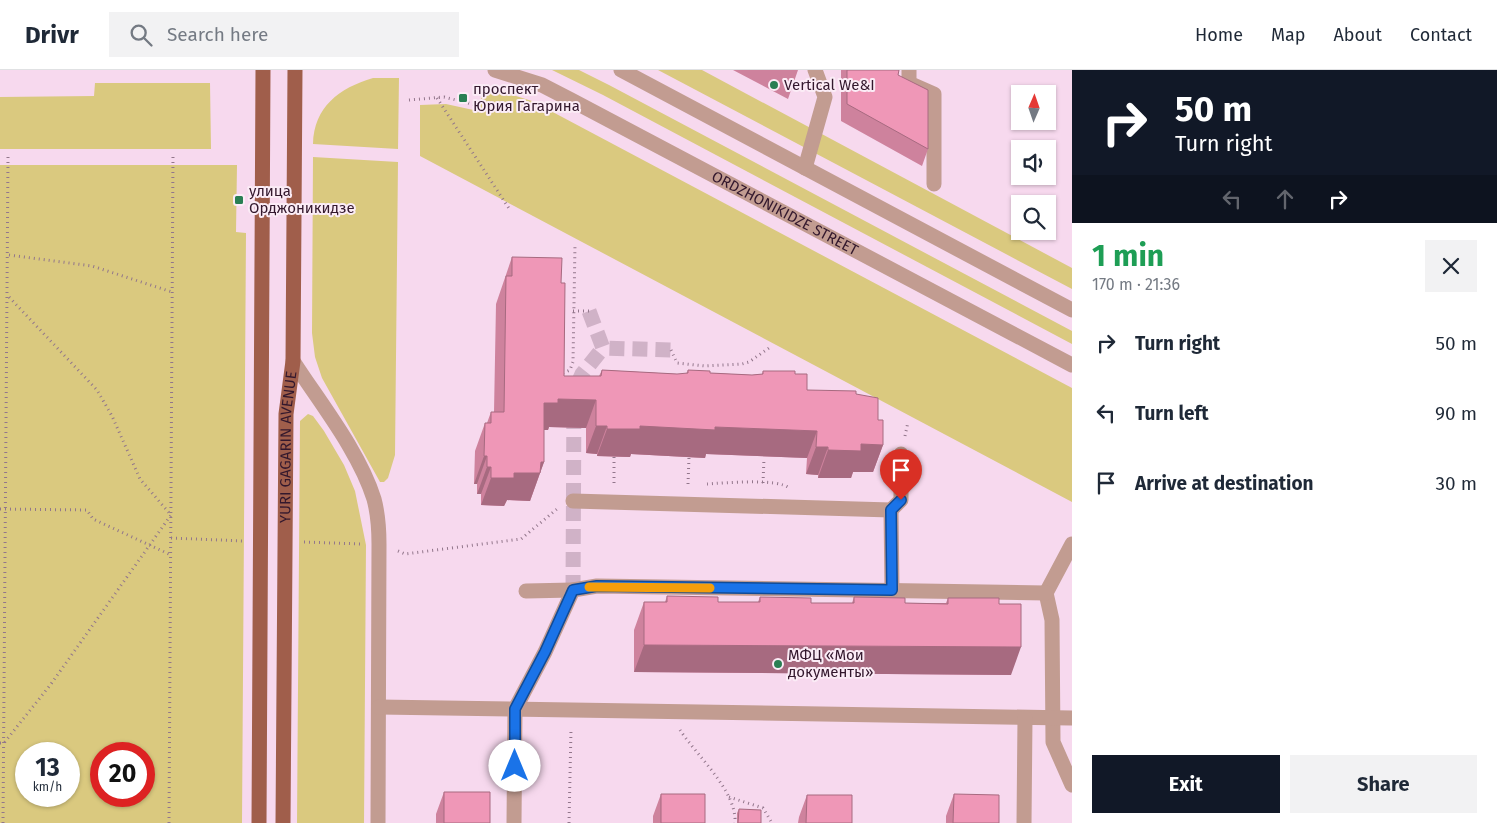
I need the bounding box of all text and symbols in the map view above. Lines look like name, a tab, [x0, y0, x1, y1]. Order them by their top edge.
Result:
search box	[109, 12, 459, 57]
text: Drivr	[25, 21, 79, 49]
icon: search	[127, 21, 155, 49]
text: Search here	[167, 23, 268, 46]
text: Home	[1195, 24, 1243, 46]
text: Map	[1271, 24, 1305, 46]
text: About	[1333, 24, 1382, 46]
text: Contact	[1410, 24, 1472, 46]
place label: Vertical We&I	[784, 76, 875, 94]
marker: Vertical We&I	[768, 79, 780, 91]
place label: проспект Юрия Гагарина	[473, 80, 580, 115]
north arrow	[1011, 85, 1056, 130]
map controls	[1011, 85, 1056, 240]
text: 50 m	[1175, 88, 1252, 130]
icon: right	[1092, 90, 1157, 155]
marker: проспект Юрия Гагарина	[457, 92, 469, 104]
text: Turn right	[1175, 130, 1272, 157]
button: sound	[1011, 140, 1056, 185]
street label: ORDZHONIKIDZE STREET	[709, 167, 861, 259]
place label: улица Орджоникидзе	[249, 182, 355, 217]
icon: left	[1218, 185, 1246, 213]
icon: ahead	[1271, 185, 1299, 213]
icon: right	[1324, 185, 1352, 213]
marker: улица Орджоникидзе	[233, 194, 245, 206]
button: search	[1011, 195, 1056, 240]
text: 1 min	[1092, 238, 1164, 274]
button: close	[1425, 240, 1477, 292]
text: 170 m · 21:36	[1092, 275, 1180, 294]
icon: right	[1092, 329, 1120, 357]
text: Turn right	[1135, 332, 1220, 355]
text: 50 m	[1436, 332, 1477, 355]
street label: YURI GAGARIN AVENUE	[276, 370, 301, 523]
icon: left	[1092, 399, 1120, 427]
text: Turn left	[1135, 402, 1209, 425]
text: 90 m	[1435, 402, 1477, 425]
pin	[880, 449, 922, 500]
icon: arrive	[887, 456, 915, 484]
icon: arrive	[1092, 469, 1120, 497]
text: Arrive at destination	[1135, 472, 1314, 495]
text: 30 m	[1436, 472, 1477, 495]
place label: МФЦ «Мои документы»	[788, 646, 874, 681]
marker: МФЦ «Мои документы»	[772, 658, 784, 670]
position arrow	[488, 739, 540, 791]
speed limit sign: 20	[90, 742, 155, 807]
text: 13	[35, 753, 60, 783]
button: Exit	[1092, 755, 1280, 813]
button: Share	[1290, 755, 1477, 813]
text: km/h	[33, 780, 62, 794]

